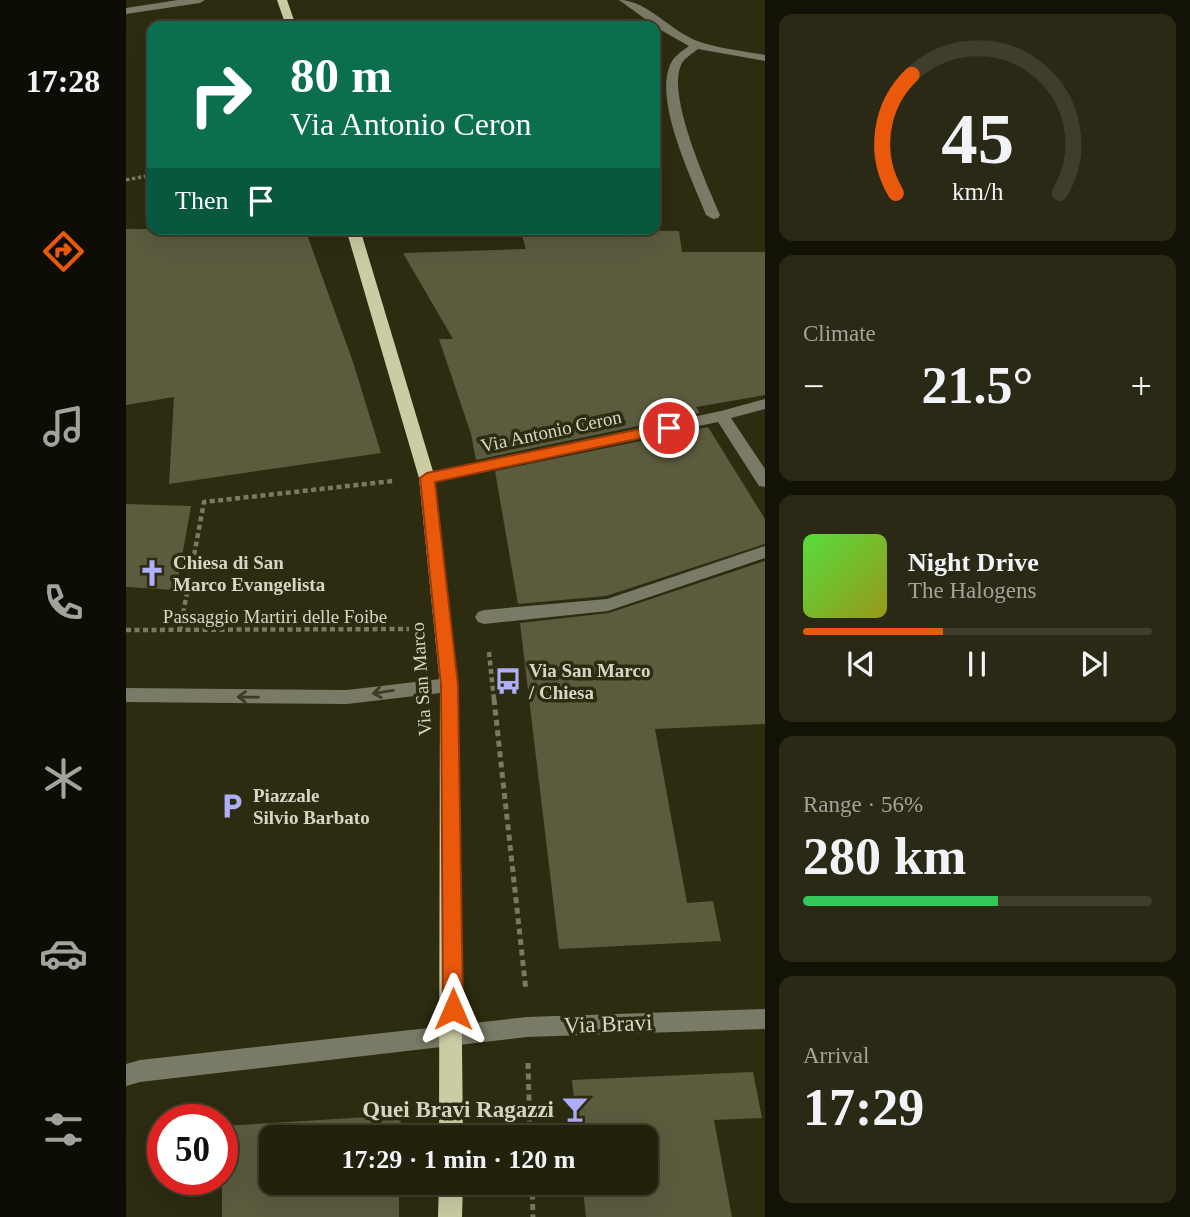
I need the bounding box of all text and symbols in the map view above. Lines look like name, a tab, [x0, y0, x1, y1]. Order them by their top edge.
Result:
text: 80 m	[290, 48, 392, 103]
icon: right	[175, 49, 266, 140]
text: 17:28	[26, 63, 100, 99]
text: 45	[941, 99, 1014, 180]
text: Via Antonio Ceron	[290, 106, 532, 142]
text: km/h	[952, 178, 1004, 205]
icon: arrive	[242, 182, 280, 220]
text: Then	[175, 186, 228, 215]
icon: directions	[39, 227, 88, 276]
text: Climate	[803, 321, 876, 346]
text: 21.5°	[922, 357, 1033, 414]
text: −	[803, 365, 824, 407]
text: +	[1131, 365, 1152, 407]
pin	[639, 398, 699, 458]
icon: music	[39, 402, 88, 451]
street label: Via Antonio Ceron	[479, 406, 624, 456]
icon: arrive	[650, 409, 688, 447]
text: Night Drive	[908, 548, 1039, 577]
place label: Chiesa di San Marco Evangelista	[173, 552, 326, 595]
church icon: Chiesa di San Marco Evangelista	[137, 558, 167, 588]
icon: phone	[39, 578, 88, 627]
text: The Halogens	[908, 578, 1036, 603]
street label: Passaggio Martiri delle Foibe	[163, 606, 387, 627]
street label: Via San Marco	[407, 621, 435, 737]
icon: previous	[842, 645, 880, 683]
icon: pause	[958, 645, 996, 683]
icon: next	[1075, 645, 1113, 683]
place label: Via San Marco / Chiesa	[528, 660, 650, 703]
bus stop icon: Via San Marco / Chiesa	[493, 666, 523, 696]
one-way arrow	[372, 686, 395, 699]
one-way arrow	[237, 690, 260, 704]
icon: climate	[39, 754, 88, 803]
place label: Piazzale Silvio Barbato	[253, 785, 370, 828]
parking icon: Piazzale Silvio Barbato	[217, 791, 247, 821]
text: Range · 56%	[803, 792, 923, 817]
text: 280 km	[803, 828, 966, 885]
icon: car	[39, 929, 88, 978]
position arrow	[416, 972, 490, 1046]
street label: Via Bravi	[563, 1010, 653, 1038]
text: Arrival	[803, 1043, 869, 1068]
text: 17:29	[803, 1079, 924, 1136]
bar icon: Quei Bravi Ragazzi	[560, 1094, 590, 1124]
place label: Quei Bravi Ragazzi	[362, 1097, 555, 1122]
speed limit sign: 50	[147, 1104, 238, 1195]
icon: filters	[39, 1105, 88, 1154]
text: 17:29 · 1 min · 120 m	[342, 1145, 576, 1174]

